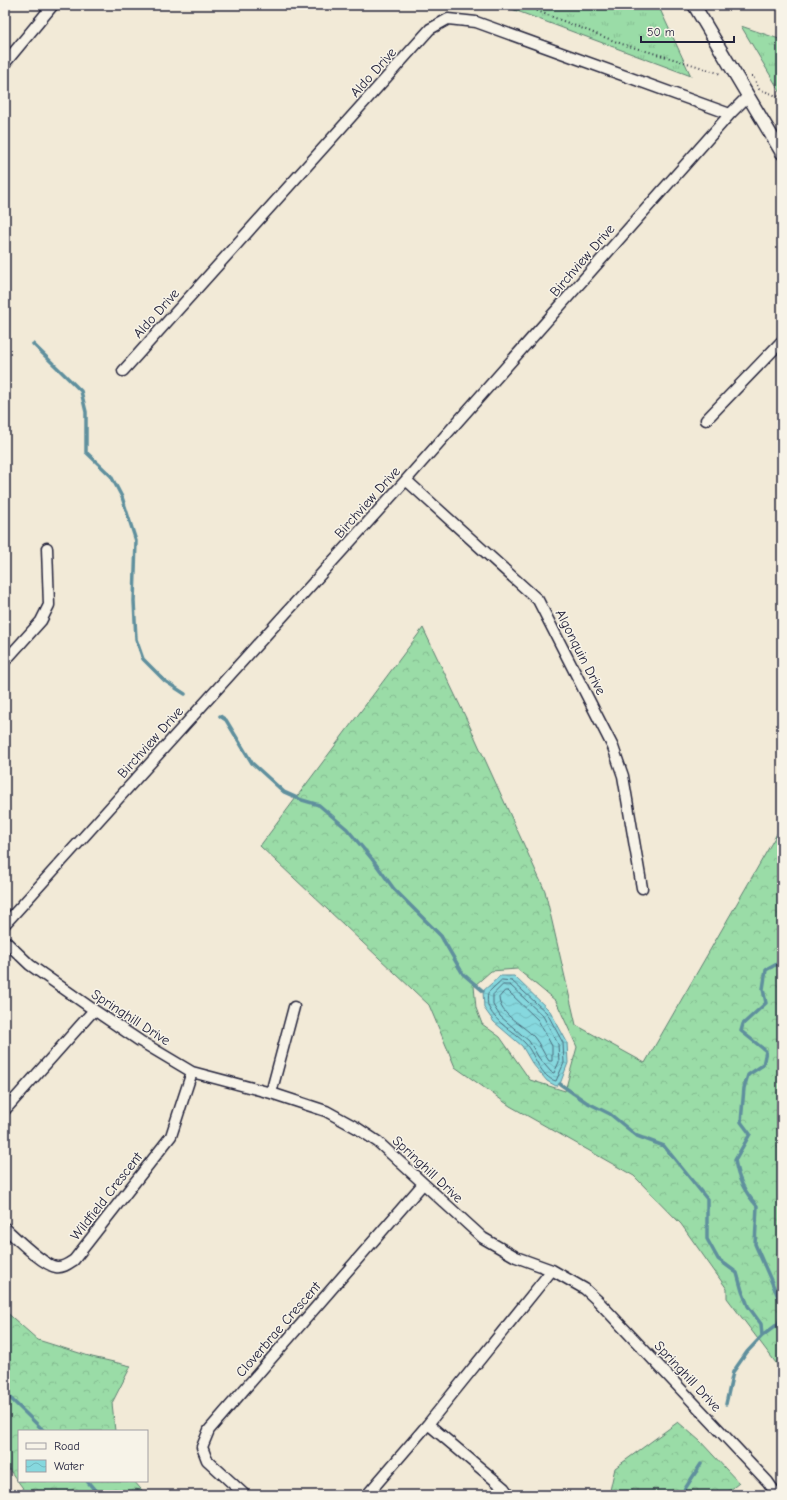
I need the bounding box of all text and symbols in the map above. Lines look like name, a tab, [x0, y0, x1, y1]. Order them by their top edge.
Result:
scale bar	[641, 18, 734, 44]
text: 50 m	[647, 25, 675, 39]
street label: Aldo Drive	[347, 44, 400, 101]
street label: Birchview Drive	[546, 221, 618, 300]
street label: Aldo Drive	[130, 285, 183, 342]
street label: Birchview Drive	[331, 463, 404, 542]
street label: Algonquin Drive	[552, 607, 609, 698]
street label: Birchview Drive	[114, 703, 187, 782]
street label: Springhill Drive	[88, 986, 173, 1049]
street label: Springhill Drive	[389, 1132, 467, 1207]
street label: Wildfield Crescent	[67, 1148, 147, 1244]
street label: Cloverbrae Crescent	[232, 1277, 325, 1381]
street label: Springhill Drive	[650, 1337, 725, 1415]
legend	[18, 1430, 148, 1482]
text: Road	[54, 1439, 80, 1453]
text: Water	[54, 1459, 84, 1473]

